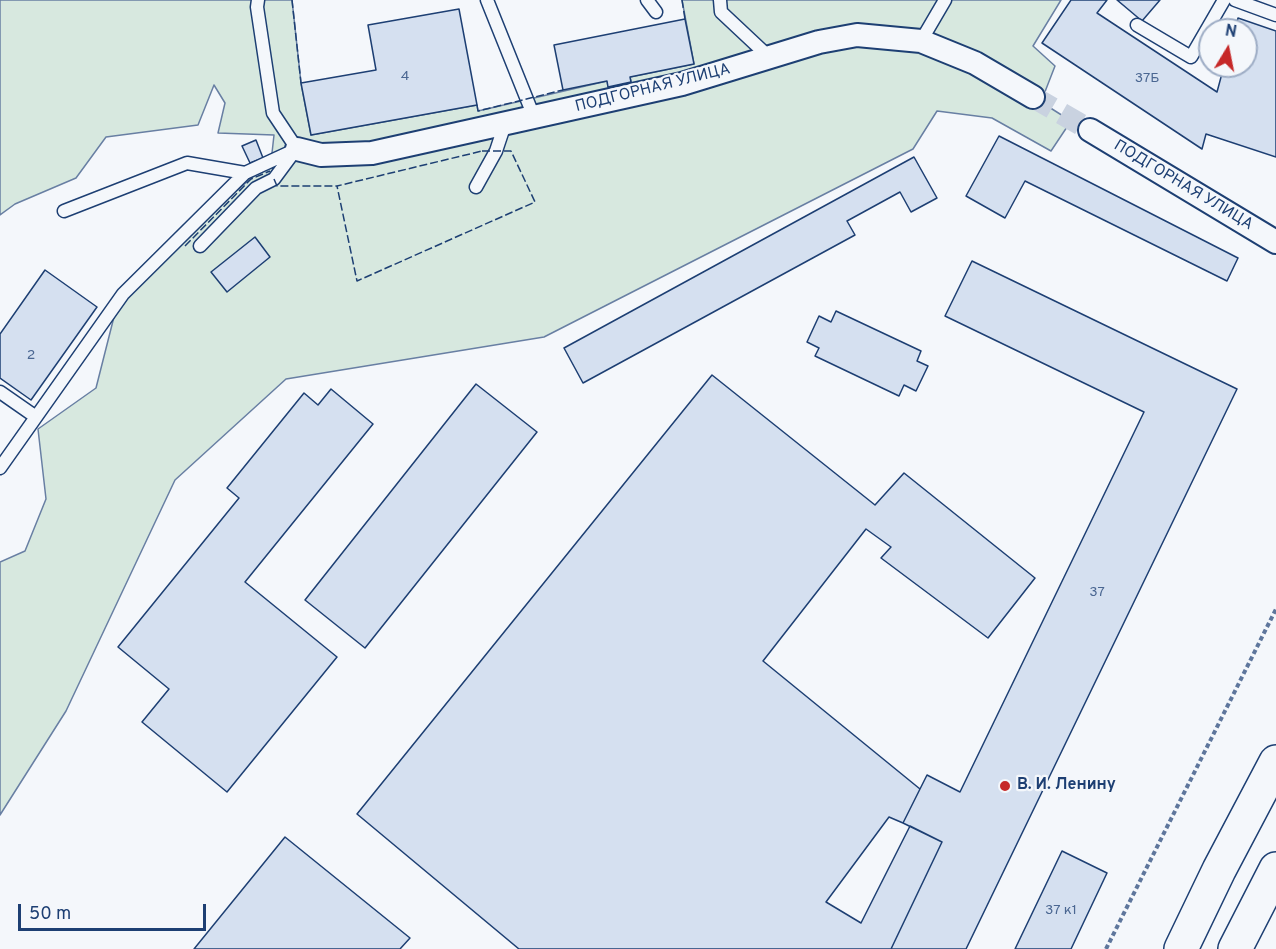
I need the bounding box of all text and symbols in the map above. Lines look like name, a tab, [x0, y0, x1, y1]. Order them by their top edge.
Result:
north arrow	[1198, 18, 1258, 78]
text: N	[1223, 21, 1238, 43]
street label: ПОДГОРНАЯ УЛИЦА	[573, 60, 733, 118]
house number: 4	[401, 69, 409, 85]
house number: 37Б	[1135, 71, 1159, 87]
street label: ПОДГОРНАЯ УЛИЦА	[1110, 137, 1256, 235]
house number: 2	[27, 348, 35, 364]
house number: 37	[1089, 585, 1105, 601]
place label: В. И. Ленину	[1017, 776, 1116, 796]
marker: В. И. Ленину	[998, 779, 1012, 793]
scale bar	[21, 892, 208, 930]
text: 50 m	[29, 903, 71, 926]
house number: 37 к1	[1045, 903, 1077, 919]

